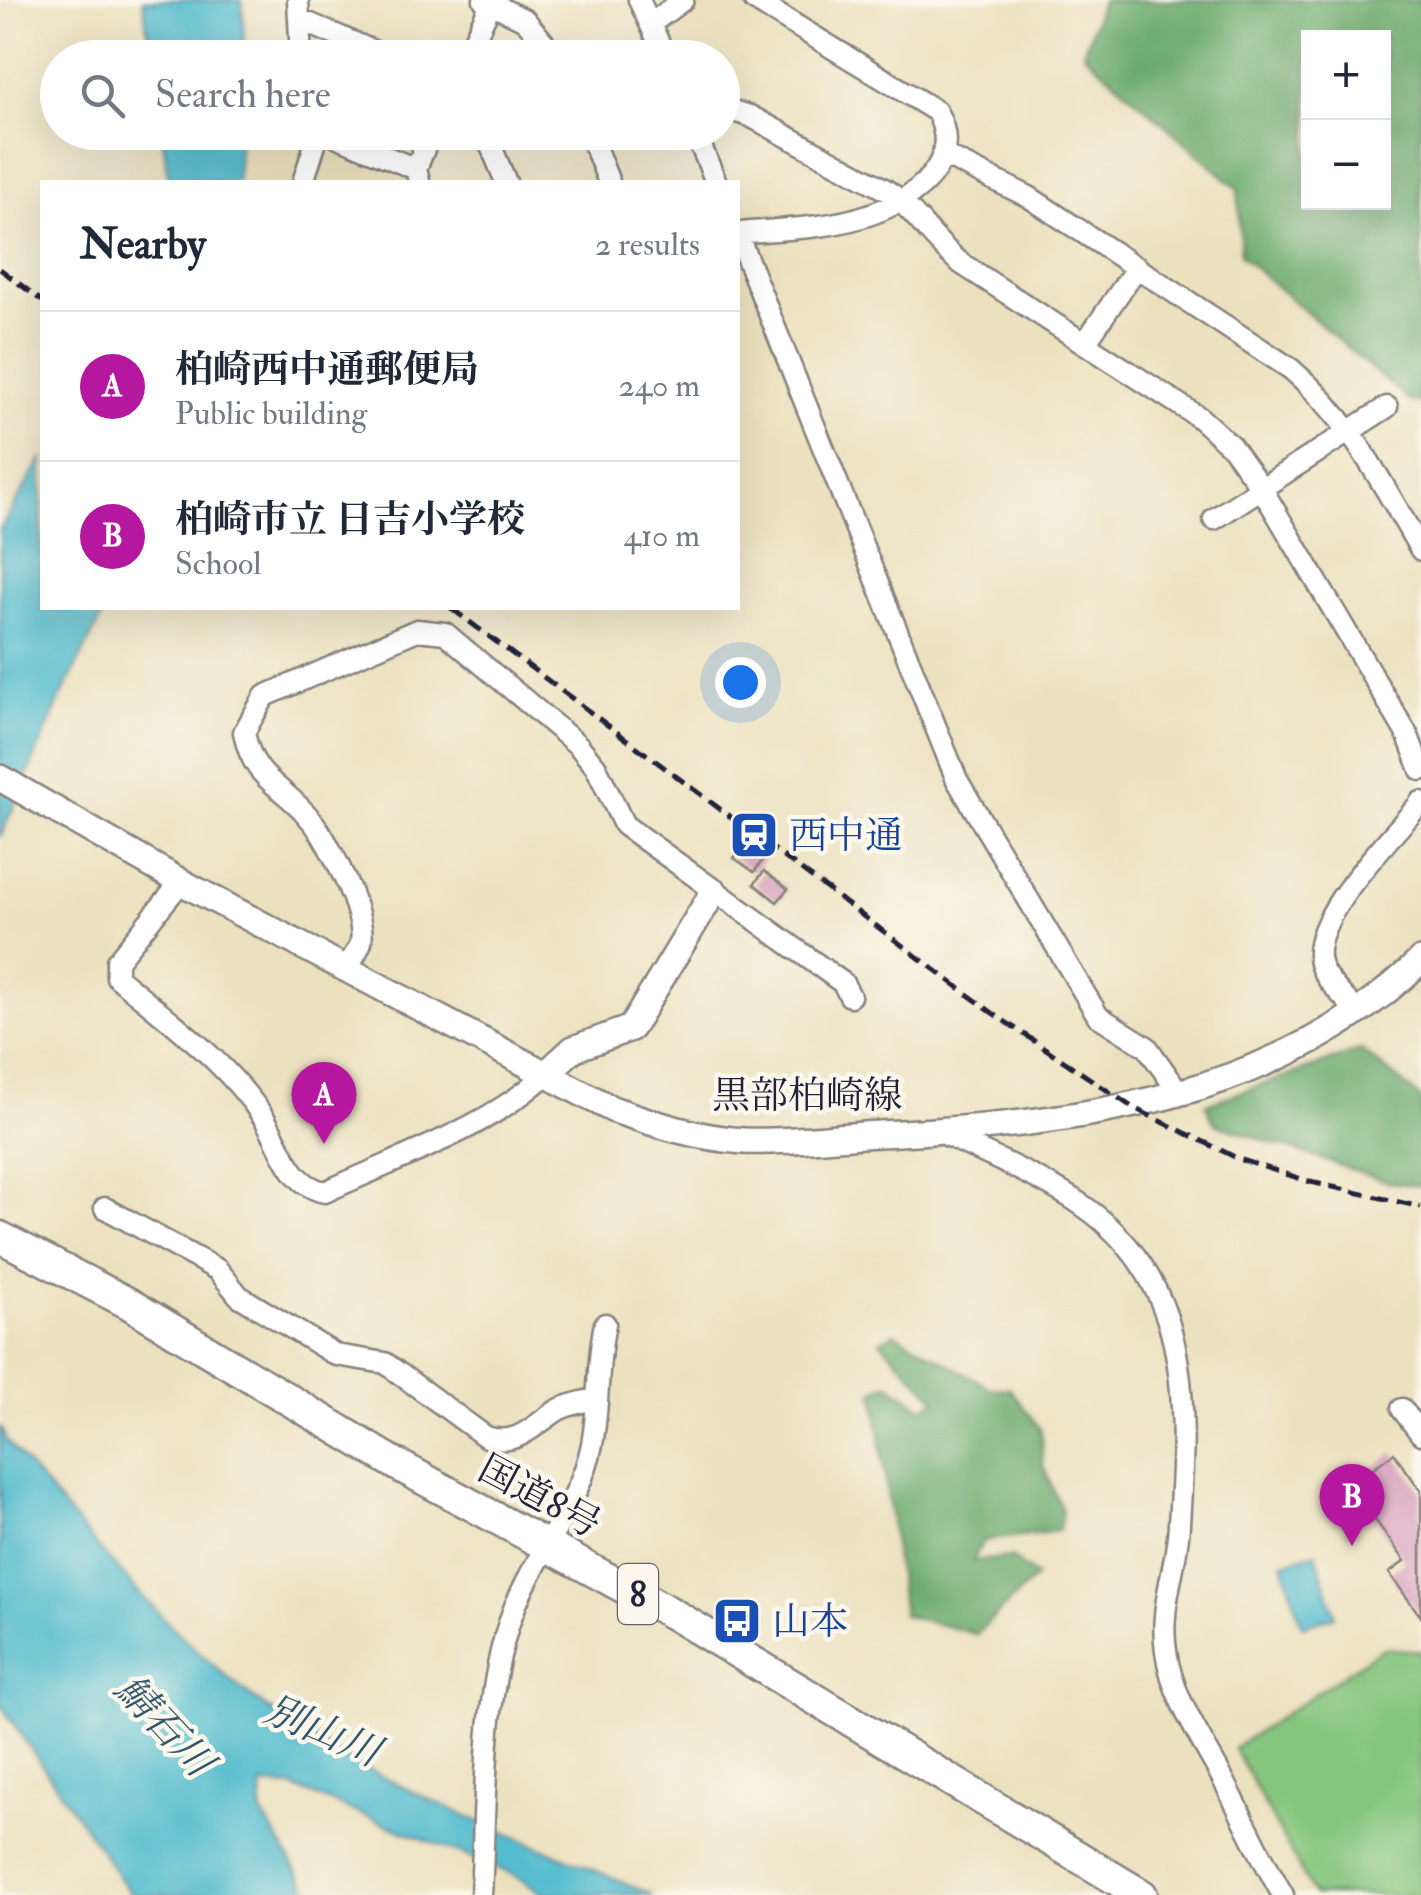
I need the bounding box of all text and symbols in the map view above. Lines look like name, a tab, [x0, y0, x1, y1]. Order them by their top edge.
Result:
map controls	[1301, 30, 1391, 210]
button: +	[1301, 30, 1391, 120]
search box	[40, 40, 740, 150]
icon: search	[75, 68, 130, 123]
text: Search here	[155, 71, 331, 119]
button: −	[1301, 120, 1391, 210]
text: Nearby	[80, 219, 206, 271]
text: 2 results	[595, 225, 700, 265]
text: 柏崎西中通郵便局	[175, 346, 479, 394]
text: A	[102, 366, 123, 406]
text: 240 m	[619, 366, 700, 406]
text: Public building	[175, 394, 367, 434]
text: 柏崎市立 日吉小学校	[175, 496, 525, 544]
text: B	[102, 516, 123, 556]
text: 410 m	[624, 516, 700, 556]
text: School	[175, 544, 261, 584]
your location	[715, 657, 766, 708]
station icon: 西中通	[728, 809, 780, 861]
place label: 西中通	[789, 812, 903, 860]
pin: A	[292, 1062, 356, 1144]
street label: 黒部柏崎線	[712, 1072, 902, 1120]
street label: 国道8号	[470, 1445, 609, 1549]
pin: B	[1320, 1464, 1384, 1546]
road number: 8	[618, 1564, 658, 1624]
bus stop icon: 山本	[711, 1595, 763, 1647]
place label: 山本	[772, 1598, 848, 1646]
water label: 鯖石川	[104, 1665, 226, 1790]
water label: 別山川	[257, 1684, 391, 1780]

